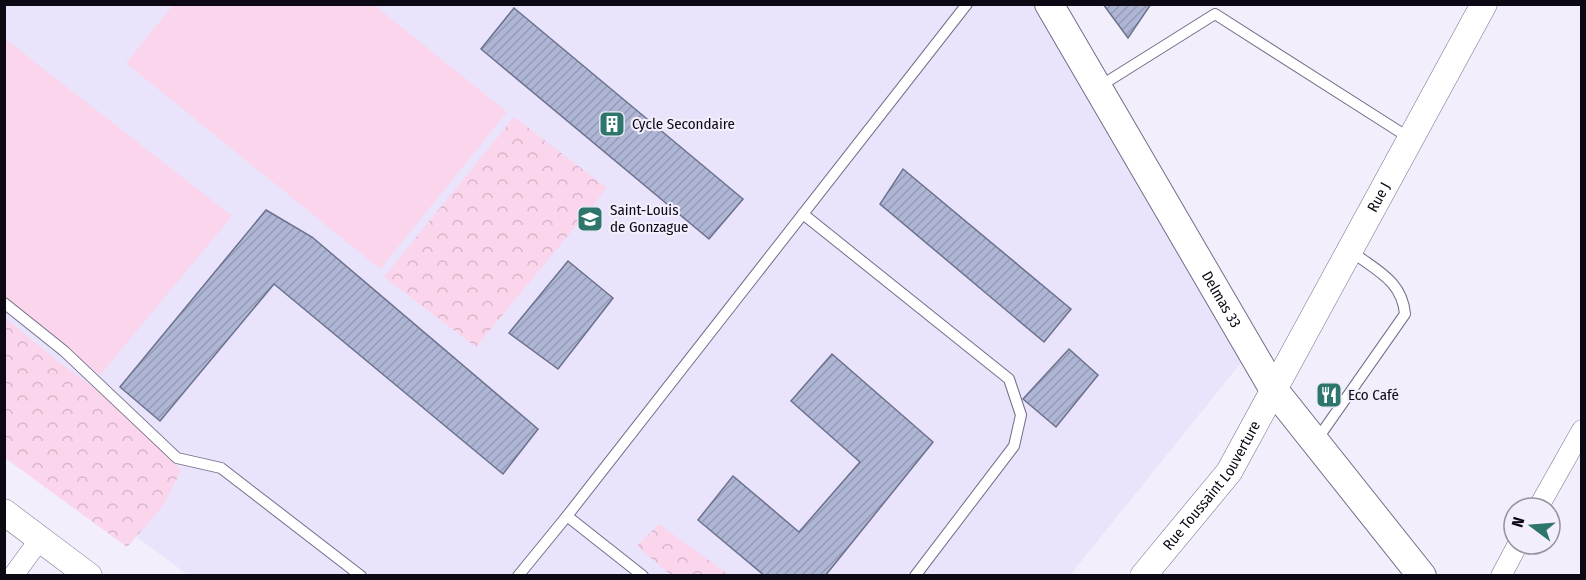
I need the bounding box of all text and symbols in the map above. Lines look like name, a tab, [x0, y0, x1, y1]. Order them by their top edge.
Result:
building icon: Cycle Secondaire	[597, 109, 627, 139]
place label: Cycle Secondaire	[632, 115, 735, 133]
street label: Rue J	[1363, 179, 1394, 215]
place label: Saint-Louis de Gonzague	[610, 201, 688, 236]
school or university icon: Saint-Louis de Gonzague	[575, 204, 605, 234]
street label: Delmas 33	[1198, 268, 1245, 331]
restaurant icon: Eco Café	[1314, 380, 1344, 410]
place label: Eco Café	[1348, 386, 1399, 404]
street label: Rue Toussaint Louverture	[1159, 418, 1264, 554]
north arrow	[1502, 496, 1562, 556]
text: N	[1508, 515, 1529, 529]

